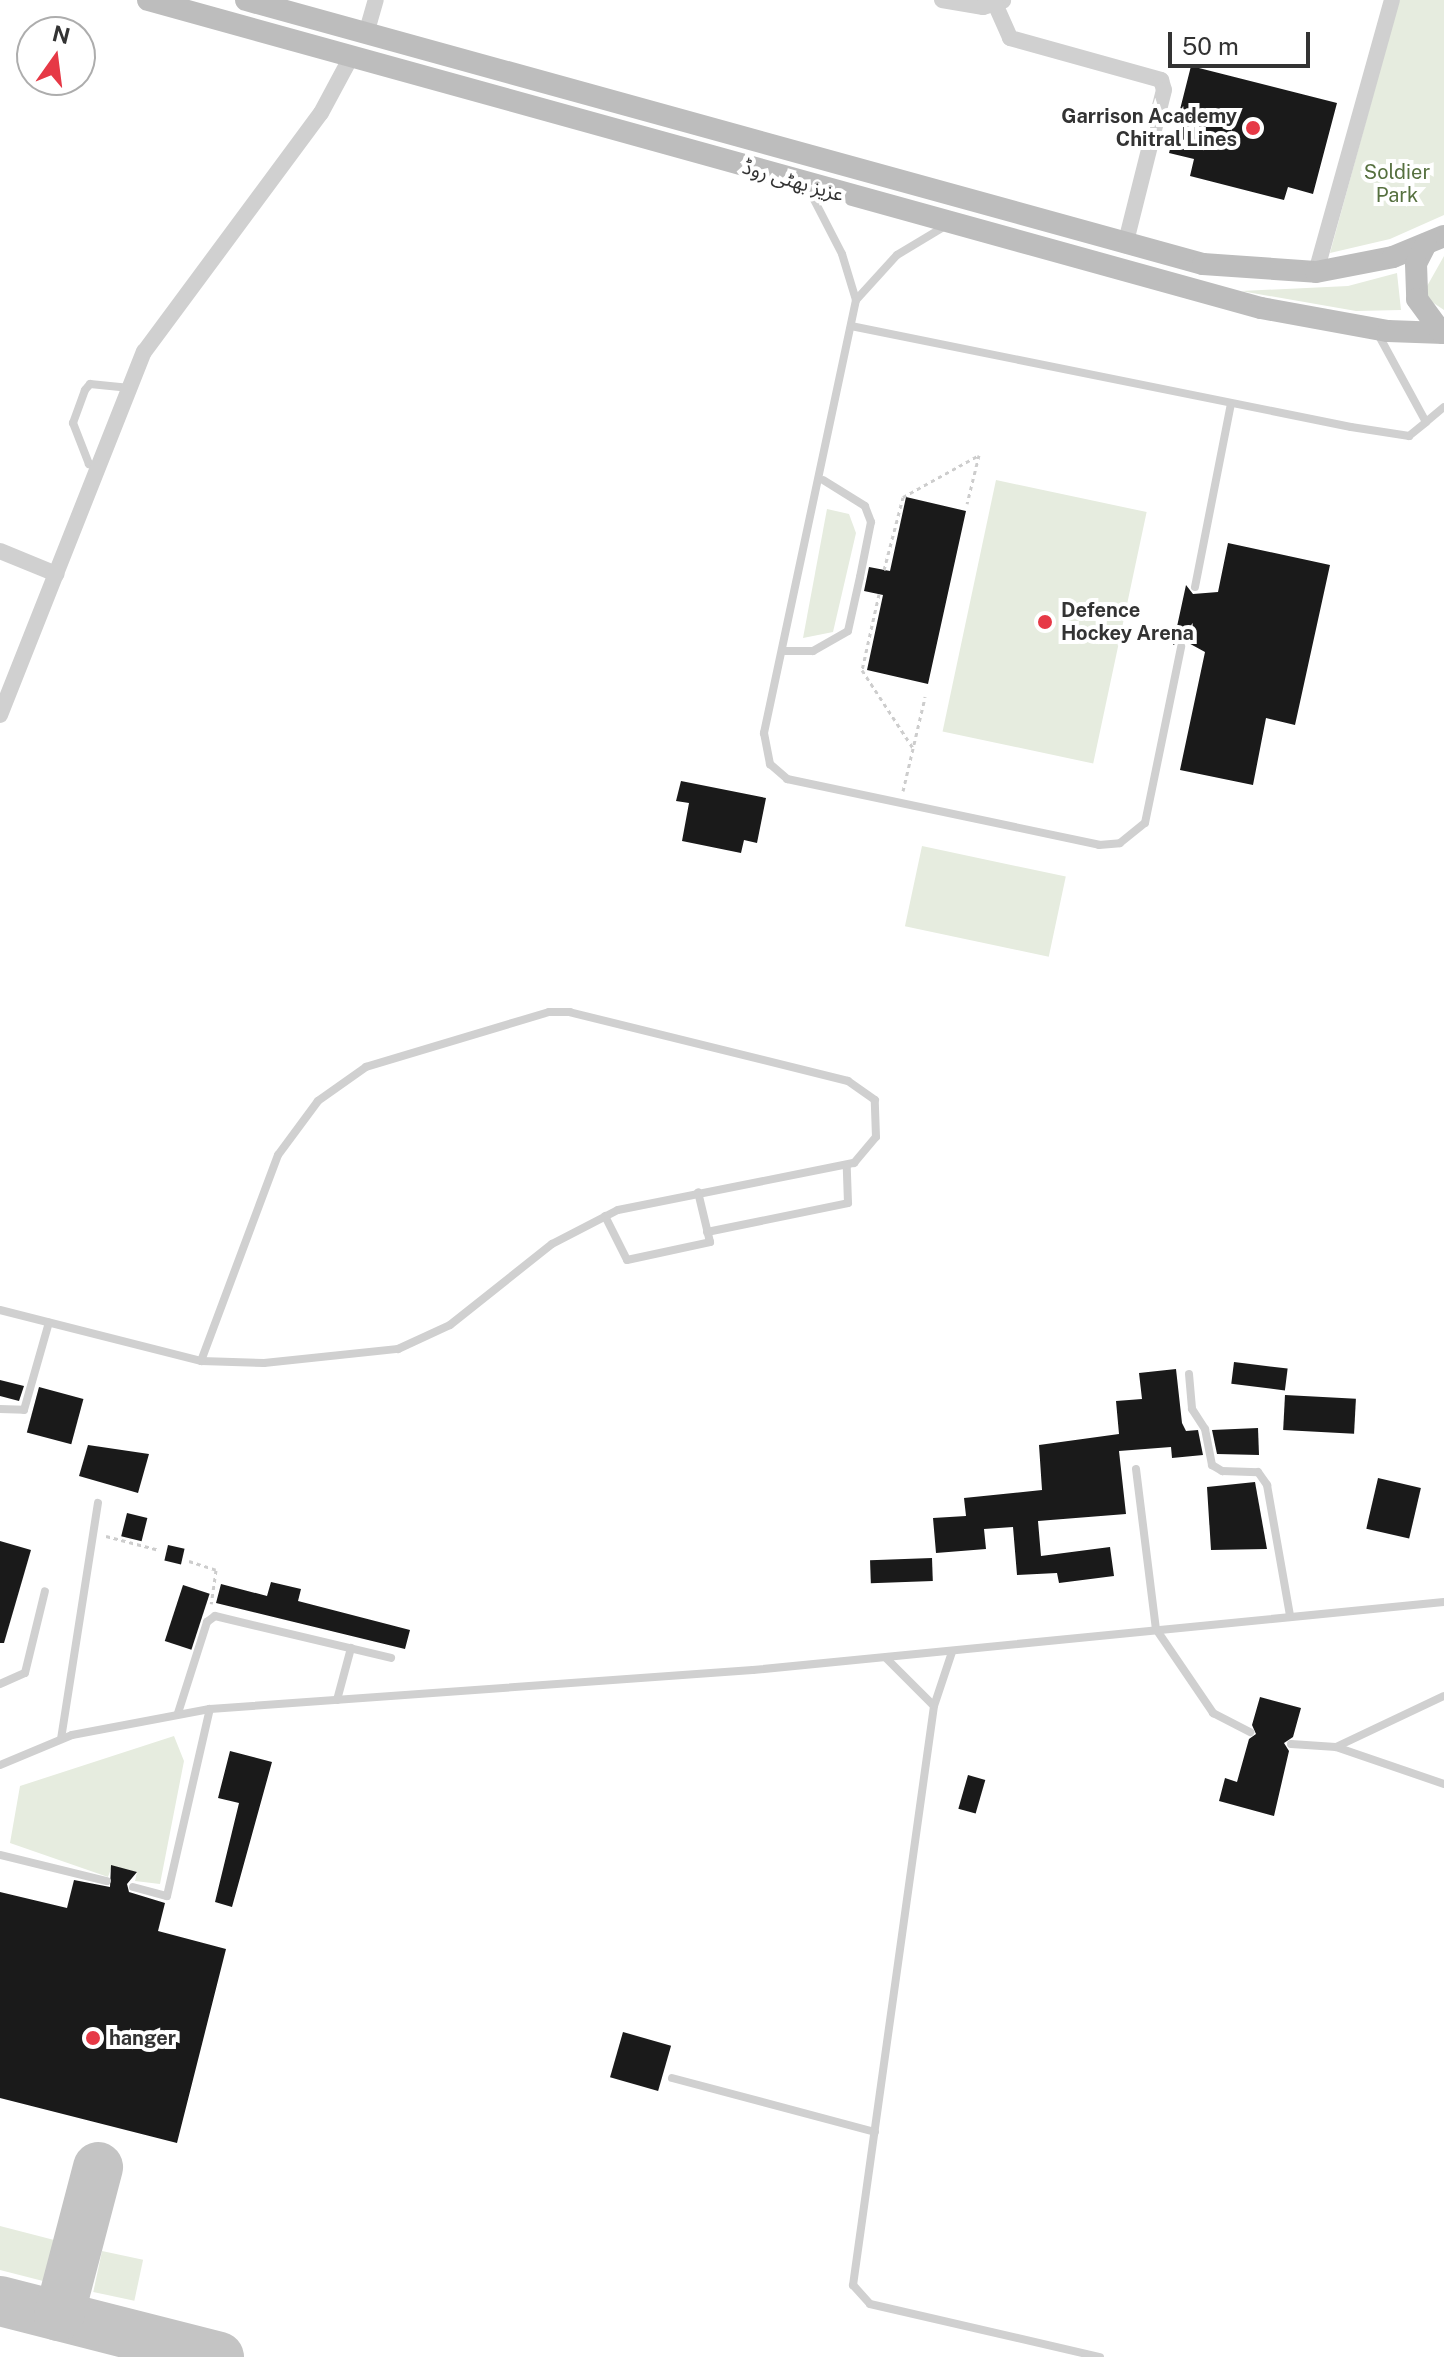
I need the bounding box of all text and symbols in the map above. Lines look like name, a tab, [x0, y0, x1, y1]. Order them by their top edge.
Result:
north arrow	[16, 16, 96, 96]
scale bar	[1172, 16, 1314, 66]
text: N	[50, 20, 73, 49]
text: 50 m	[1182, 32, 1239, 60]
place label: Garrison Academy Chitral Lines	[1061, 104, 1237, 151]
marker: Garrison Academy Chitral Lines	[1244, 119, 1262, 137]
street label: عزیز بھٹی روڈ	[739, 155, 847, 207]
park label: Soldier Park	[1364, 161, 1430, 208]
place label: Defence Hockey Arena	[1061, 598, 1194, 645]
marker: Defence Hockey Arena	[1036, 613, 1054, 631]
place label: hanger	[109, 2026, 176, 2050]
marker: hanger	[84, 2029, 102, 2047]

